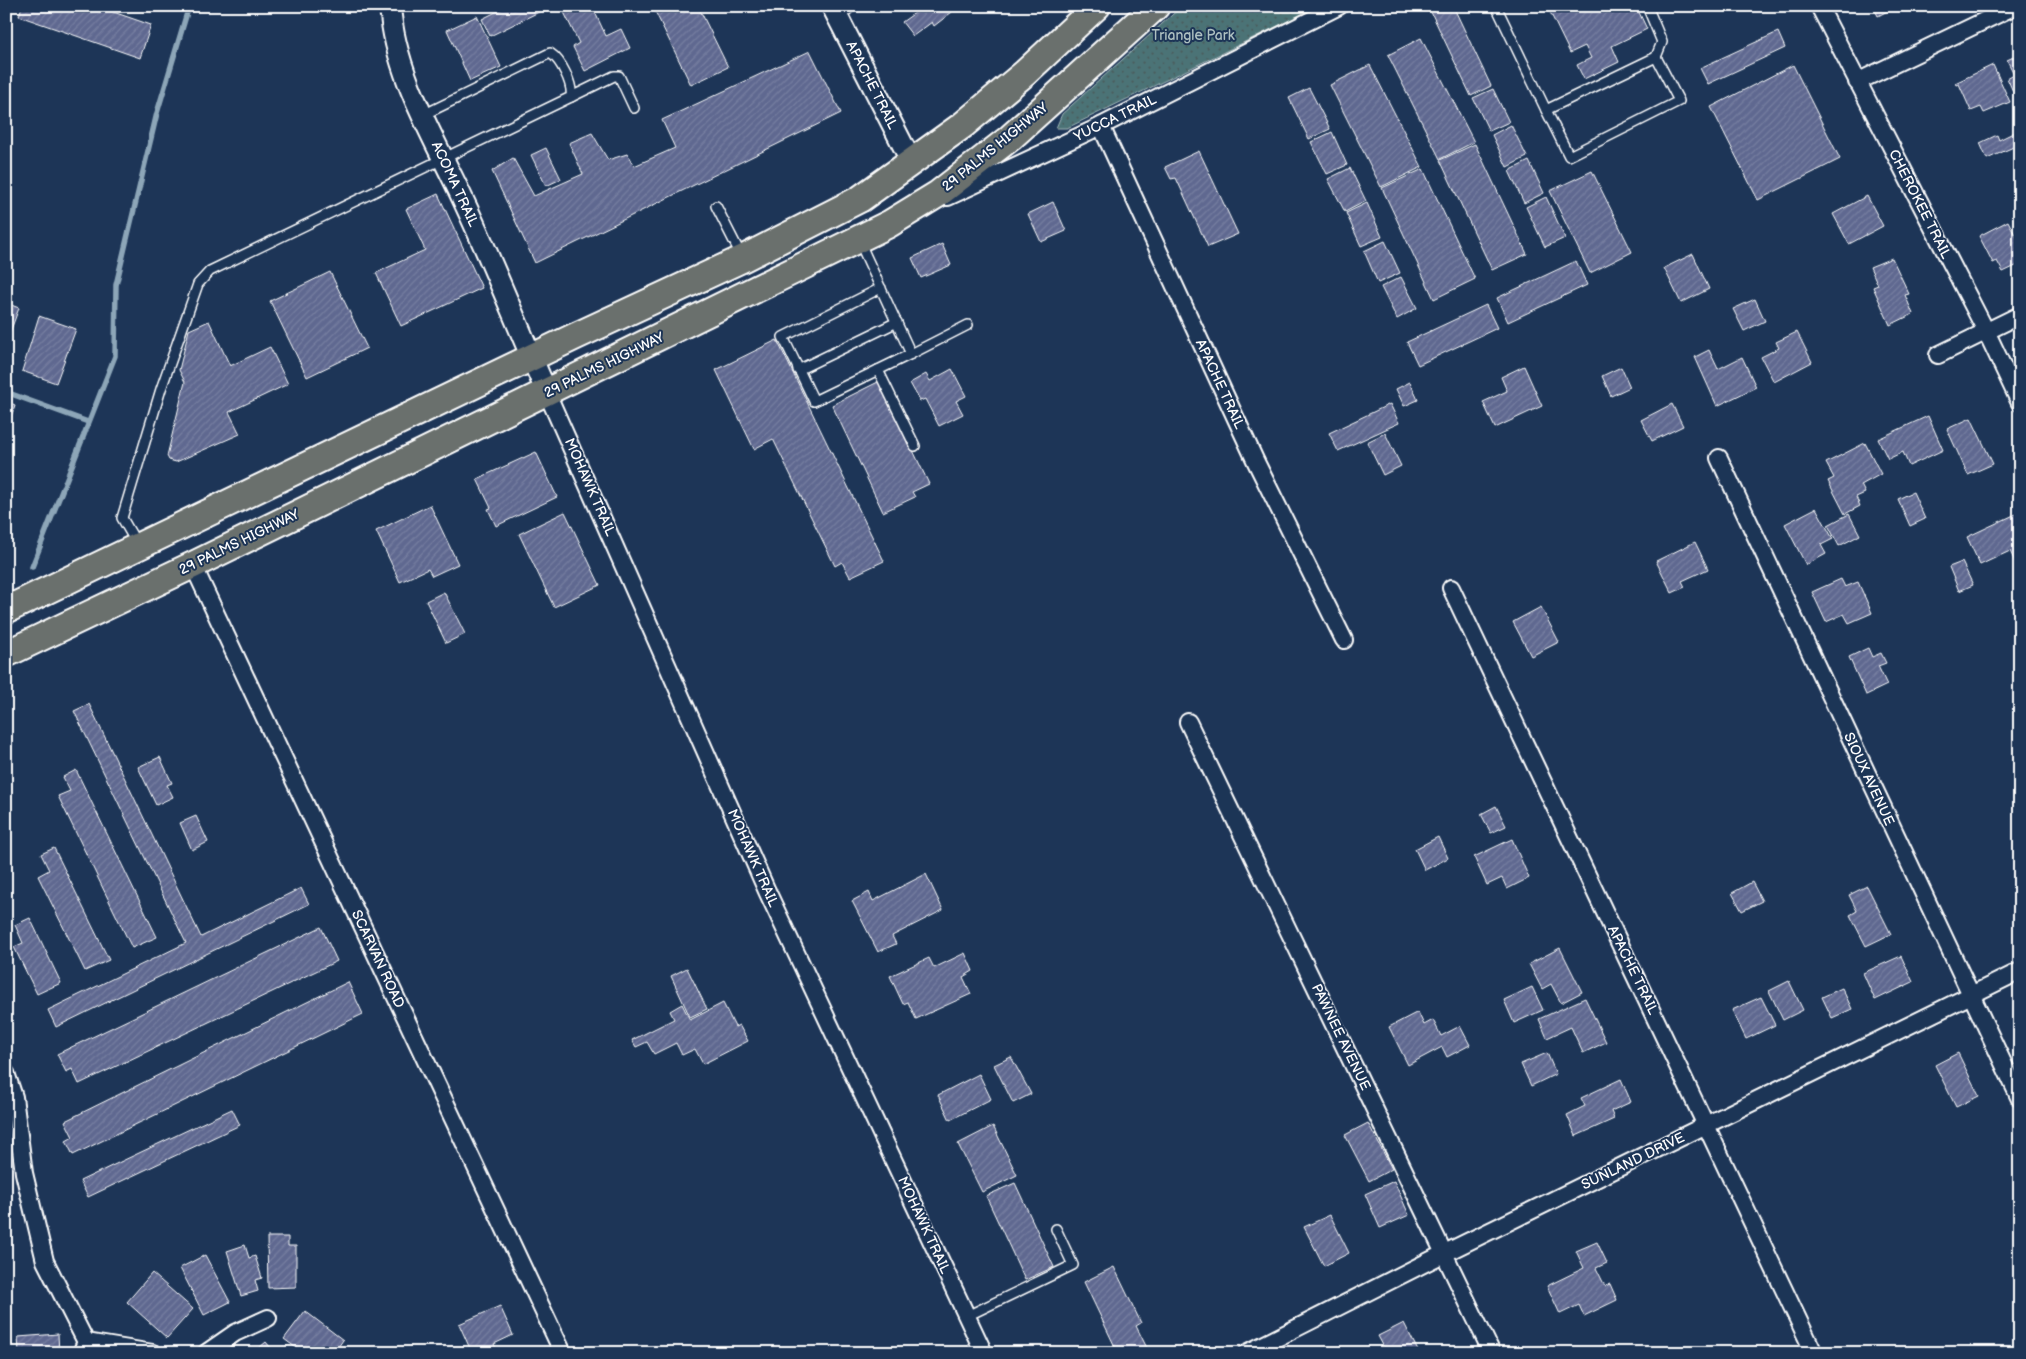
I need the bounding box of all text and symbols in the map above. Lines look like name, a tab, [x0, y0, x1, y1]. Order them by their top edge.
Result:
park label: Triangle Park	[1151, 27, 1235, 44]
street label: APACHE TRAIL	[842, 38, 902, 132]
street label: YUCCA TRAIL	[1070, 91, 1159, 146]
street label: 29 PALMS HIGHWAY	[939, 99, 1052, 195]
street label: ACOMA TRAIL	[428, 139, 482, 229]
street label: CHEROKEE TRAIL	[1885, 147, 1955, 261]
street label: 29 PALMS HIGHWAY	[541, 328, 668, 401]
street label: APACHE TRAIL	[1192, 337, 1248, 431]
street label: MOHAWK TRAIL	[561, 436, 619, 538]
street label: 29 PALMS HIGHWAY	[176, 505, 303, 578]
street label: SIOUX AVENUE	[1840, 730, 1898, 828]
street label: MOHAWK TRAIL	[724, 807, 782, 909]
street label: SCARVAN ROAD	[348, 907, 408, 1011]
street label: APACHE TRAIL	[1604, 923, 1662, 1017]
street label: PAWNEE AVENUE	[1308, 981, 1374, 1093]
street label: SUNLAND DRIVE	[1579, 1129, 1687, 1193]
street label: MOHAWK TRAIL	[894, 1174, 954, 1276]

